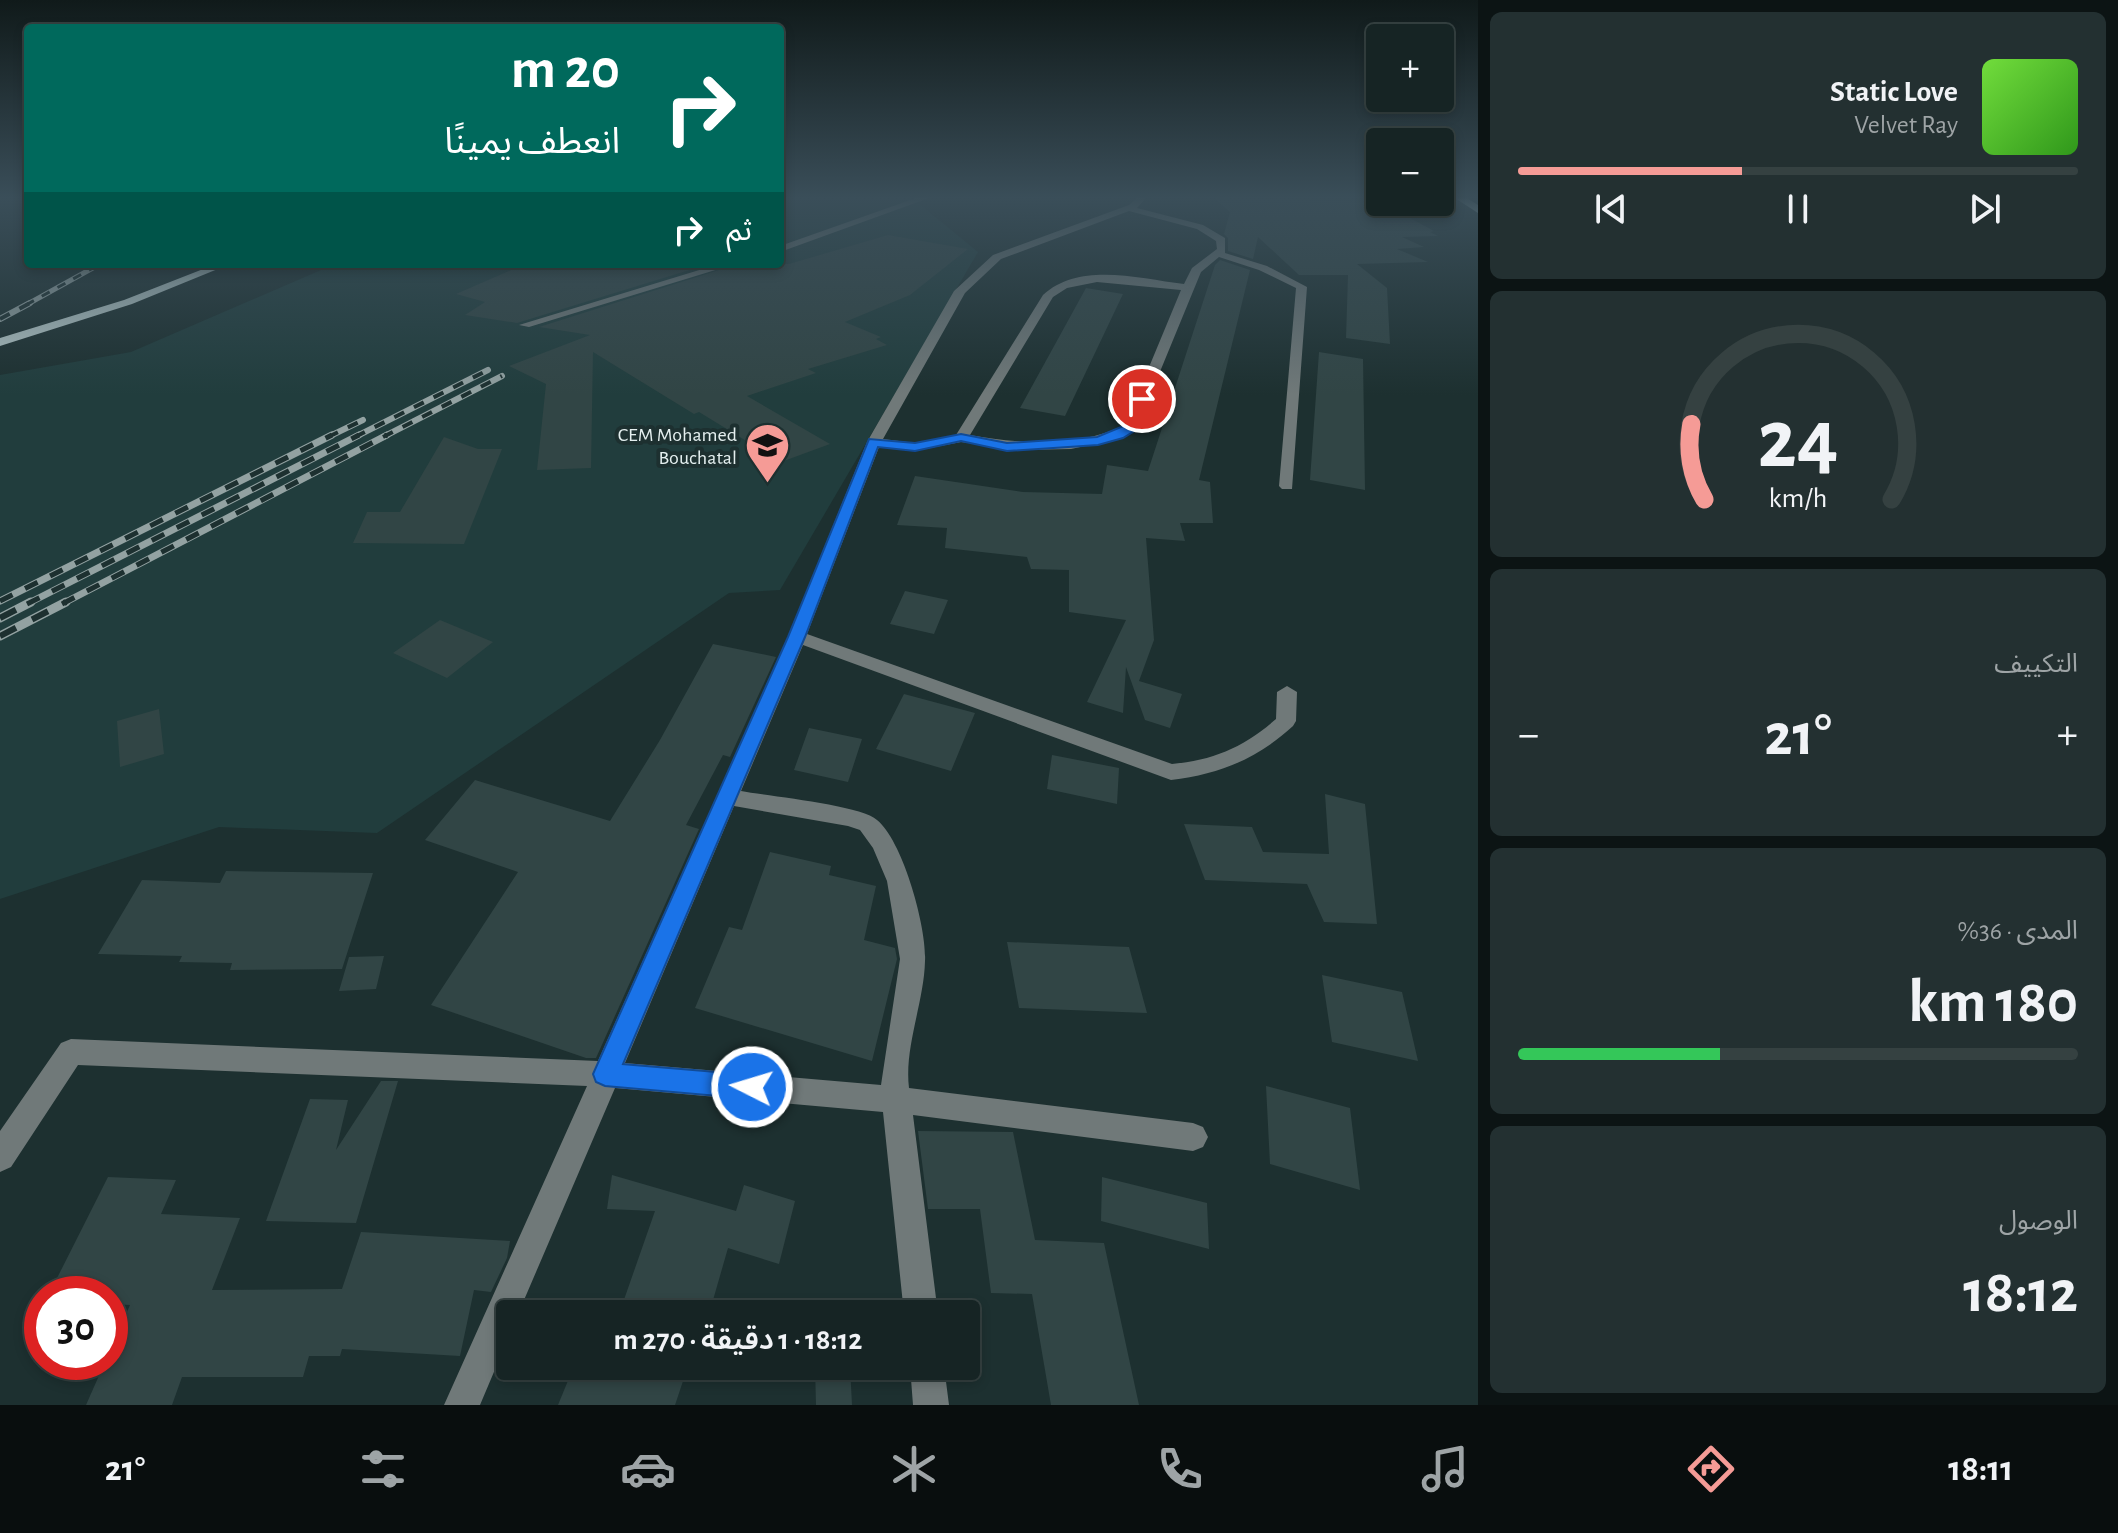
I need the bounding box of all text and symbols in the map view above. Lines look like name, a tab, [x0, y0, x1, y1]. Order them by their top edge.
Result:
map controls	[1366, 24, 1454, 216]
button: +	[1366, 24, 1454, 112]
text: 20 m	[511, 42, 620, 98]
icon: right	[648, 56, 752, 160]
text: Static Love	[1830, 77, 1958, 107]
text: Velvet Ray	[1854, 112, 1958, 138]
text: انعطف يمينًا	[444, 124, 620, 160]
button: −	[1366, 128, 1454, 216]
icon: previous	[1589, 187, 1633, 231]
icon: pause	[1776, 187, 1820, 231]
icon: next	[1963, 187, 2007, 231]
icon: right	[666, 208, 710, 252]
text: ثم	[726, 216, 752, 246]
pin	[1108, 365, 1176, 433]
icon: arrive	[1120, 377, 1164, 421]
text: 24	[1757, 398, 1839, 482]
school or university icon: CEM Mohamed Bouchatal	[744, 421, 792, 484]
place label: CEM Mohamed Bouchatal	[618, 425, 737, 468]
text: km/h	[1769, 484, 1827, 513]
text: التكييف	[1994, 651, 2078, 677]
text: 21°	[1764, 706, 1832, 766]
text: −	[1518, 713, 1539, 757]
text: +	[2057, 713, 2078, 757]
text: المدى · 36%	[1958, 918, 2078, 944]
text: 180 km	[1908, 973, 2078, 1033]
position arrow	[710, 1045, 794, 1129]
text: الوصول	[1999, 1208, 2078, 1234]
text: 18:12	[1963, 1263, 2078, 1323]
speed limit sign: 30	[24, 1276, 128, 1380]
text: 18:12 · 1 دقيقة · 270 m	[614, 1325, 862, 1355]
icon: filters	[355, 1441, 411, 1497]
icon: car	[620, 1441, 676, 1497]
icon: climate	[886, 1441, 942, 1497]
icon: phone	[1152, 1441, 1208, 1497]
icon: music	[1417, 1441, 1473, 1497]
icon: directions	[1683, 1441, 1739, 1497]
text: 21°	[105, 1451, 145, 1487]
text: 18:11	[1948, 1451, 2013, 1487]

